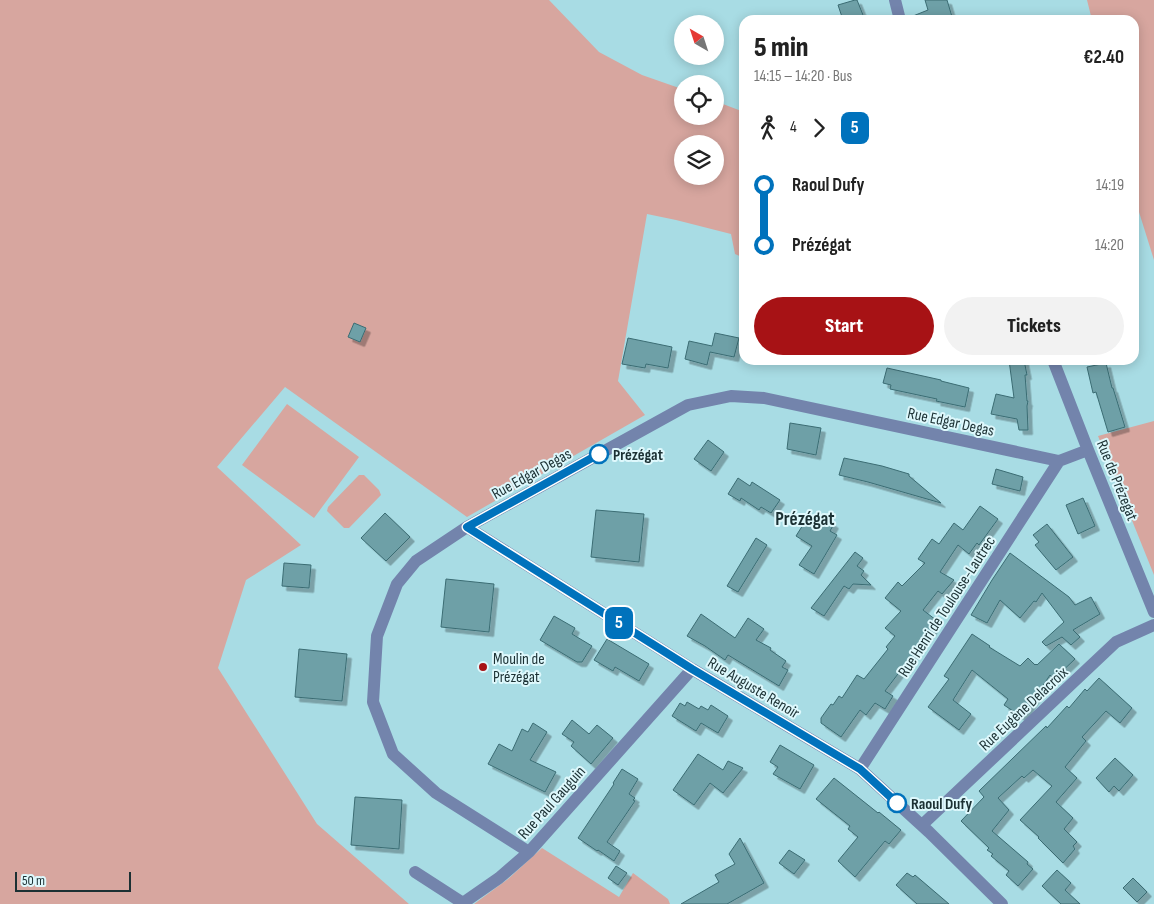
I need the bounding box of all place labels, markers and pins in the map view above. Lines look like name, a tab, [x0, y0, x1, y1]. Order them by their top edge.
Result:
marker: Prézégat	[589, 444, 609, 464]
place label: Prézégat	[613, 446, 663, 465]
place label: Moulin de Prézégat	[493, 650, 545, 687]
marker: Moulin de Prézégat	[477, 661, 489, 673]
marker: Raoul Dufy	[887, 793, 907, 813]
place label: Raoul Dufy	[911, 795, 972, 814]

